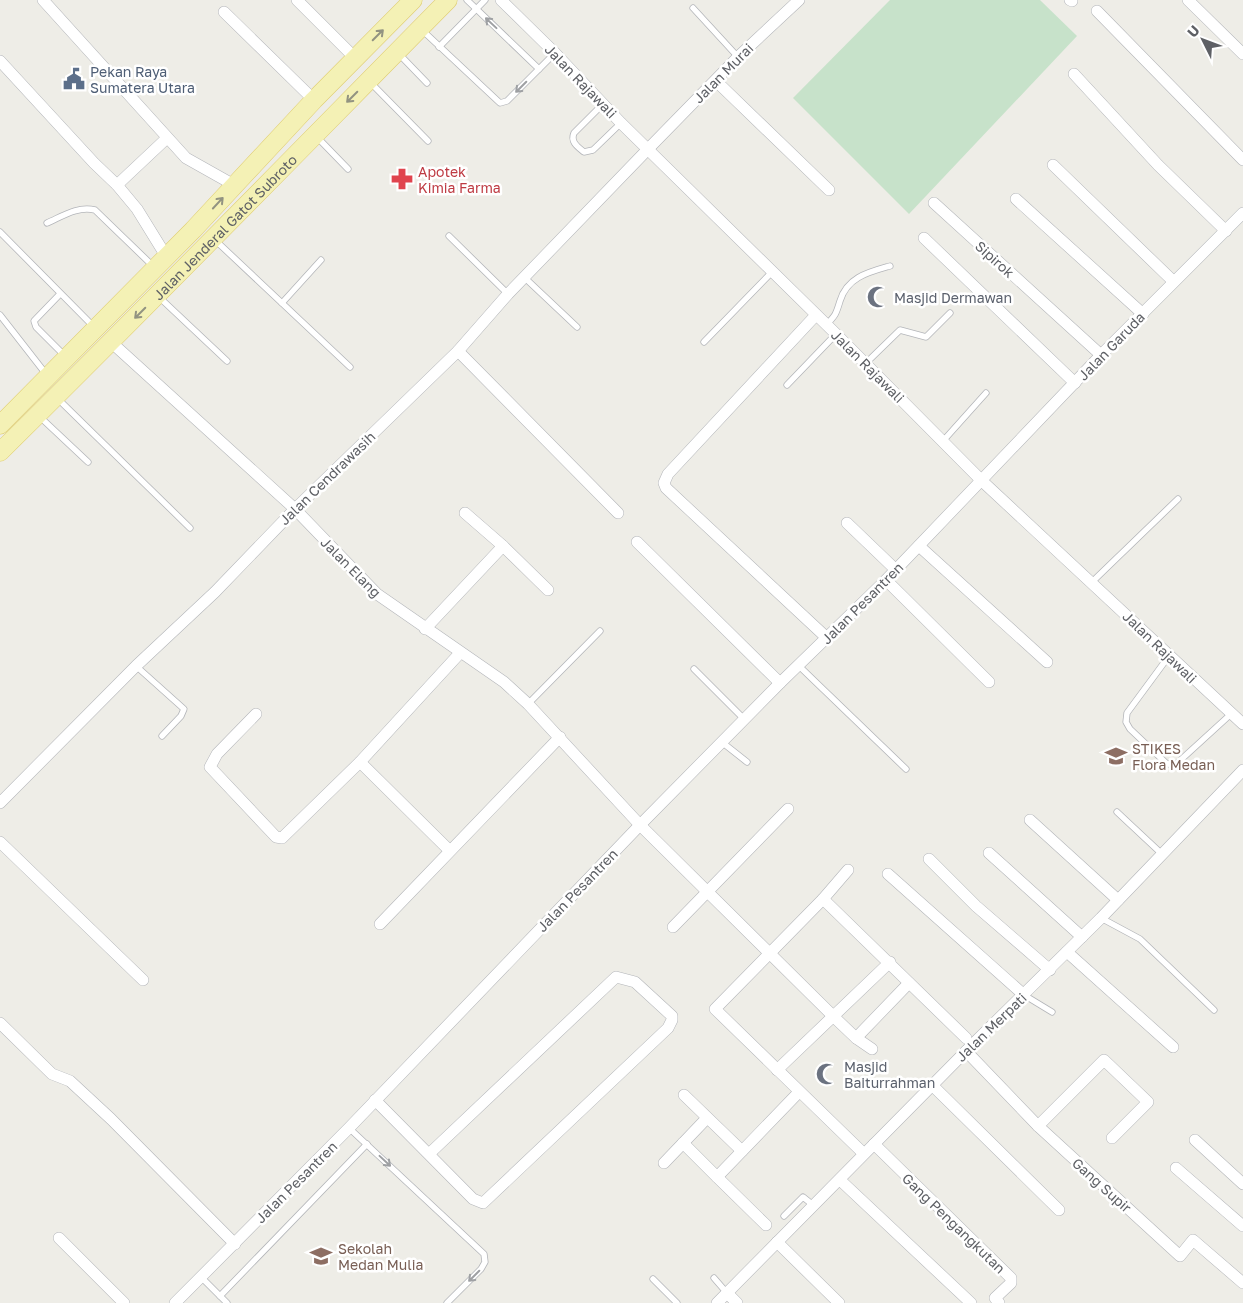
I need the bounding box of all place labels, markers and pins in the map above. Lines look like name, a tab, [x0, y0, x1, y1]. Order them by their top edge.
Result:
place label: Pekan Raya Sumatera Utara	[90, 63, 195, 96]
public building icon: Pekan Raya Sumatera Utara	[61, 66, 87, 92]
place label: Apotek Kimia Farma	[418, 163, 501, 196]
pharmacy icon: Apotek Kimia Farma	[389, 166, 415, 192]
mosque icon: Masjid Dermawan	[865, 284, 891, 310]
place label: Masjid Dermawan	[894, 289, 1012, 306]
place label: STIKES Flora Medan	[1132, 740, 1215, 773]
school or university icon: STIKES Flora Medan	[1103, 743, 1129, 769]
place label: Masjid Baiturrahman	[844, 1058, 935, 1091]
mosque icon: Masjid Baiturrahman	[814, 1061, 840, 1087]
place label: Sekolah Medan Mulia	[338, 1240, 423, 1273]
school or university icon: Sekolah Medan Mulia	[308, 1243, 334, 1269]

